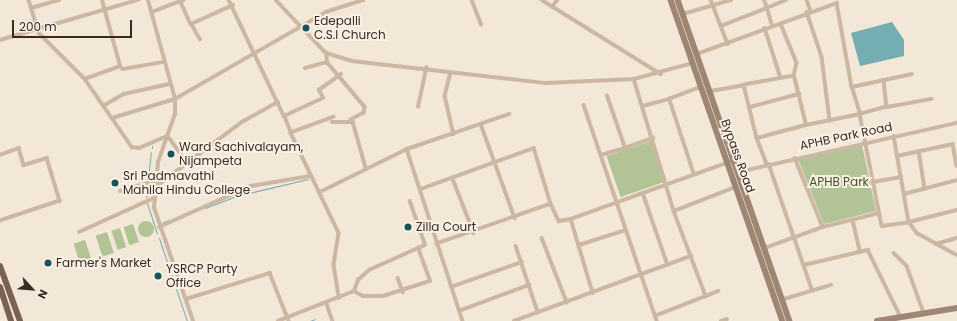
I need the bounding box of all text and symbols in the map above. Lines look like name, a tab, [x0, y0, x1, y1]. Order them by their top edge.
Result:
scale bar	[14, 12, 134, 38]
place label: Edepalli C.S.I Church	[314, 14, 386, 42]
text: 200 m	[19, 18, 57, 35]
marker: Edepalli C.S.I Church	[301, 23, 311, 33]
street label: Bypass Road	[718, 117, 758, 195]
street label: APHB Park Road	[799, 119, 893, 153]
place label: Ward Sachivalayam, Nijampeta	[179, 140, 303, 168]
marker: Ward Sachivalayam, Nijampeta	[166, 149, 176, 159]
place label: Sri Padmavathi Mahila Hindu College	[123, 169, 250, 197]
park label: APHB Park	[809, 175, 869, 189]
marker: Sri Padmavathi Mahila Hindu College	[110, 178, 120, 188]
place label: Zilla Court	[416, 220, 476, 234]
marker: Zilla Court	[403, 222, 413, 232]
place label: Farmer's Market	[56, 256, 151, 270]
marker: Farmer's Market	[43, 258, 53, 268]
place label: YSRCP Party Office	[166, 262, 237, 290]
north arrow	[12, 269, 52, 309]
marker: YSRCP Party Office	[153, 271, 163, 281]
text: N	[34, 287, 52, 301]

